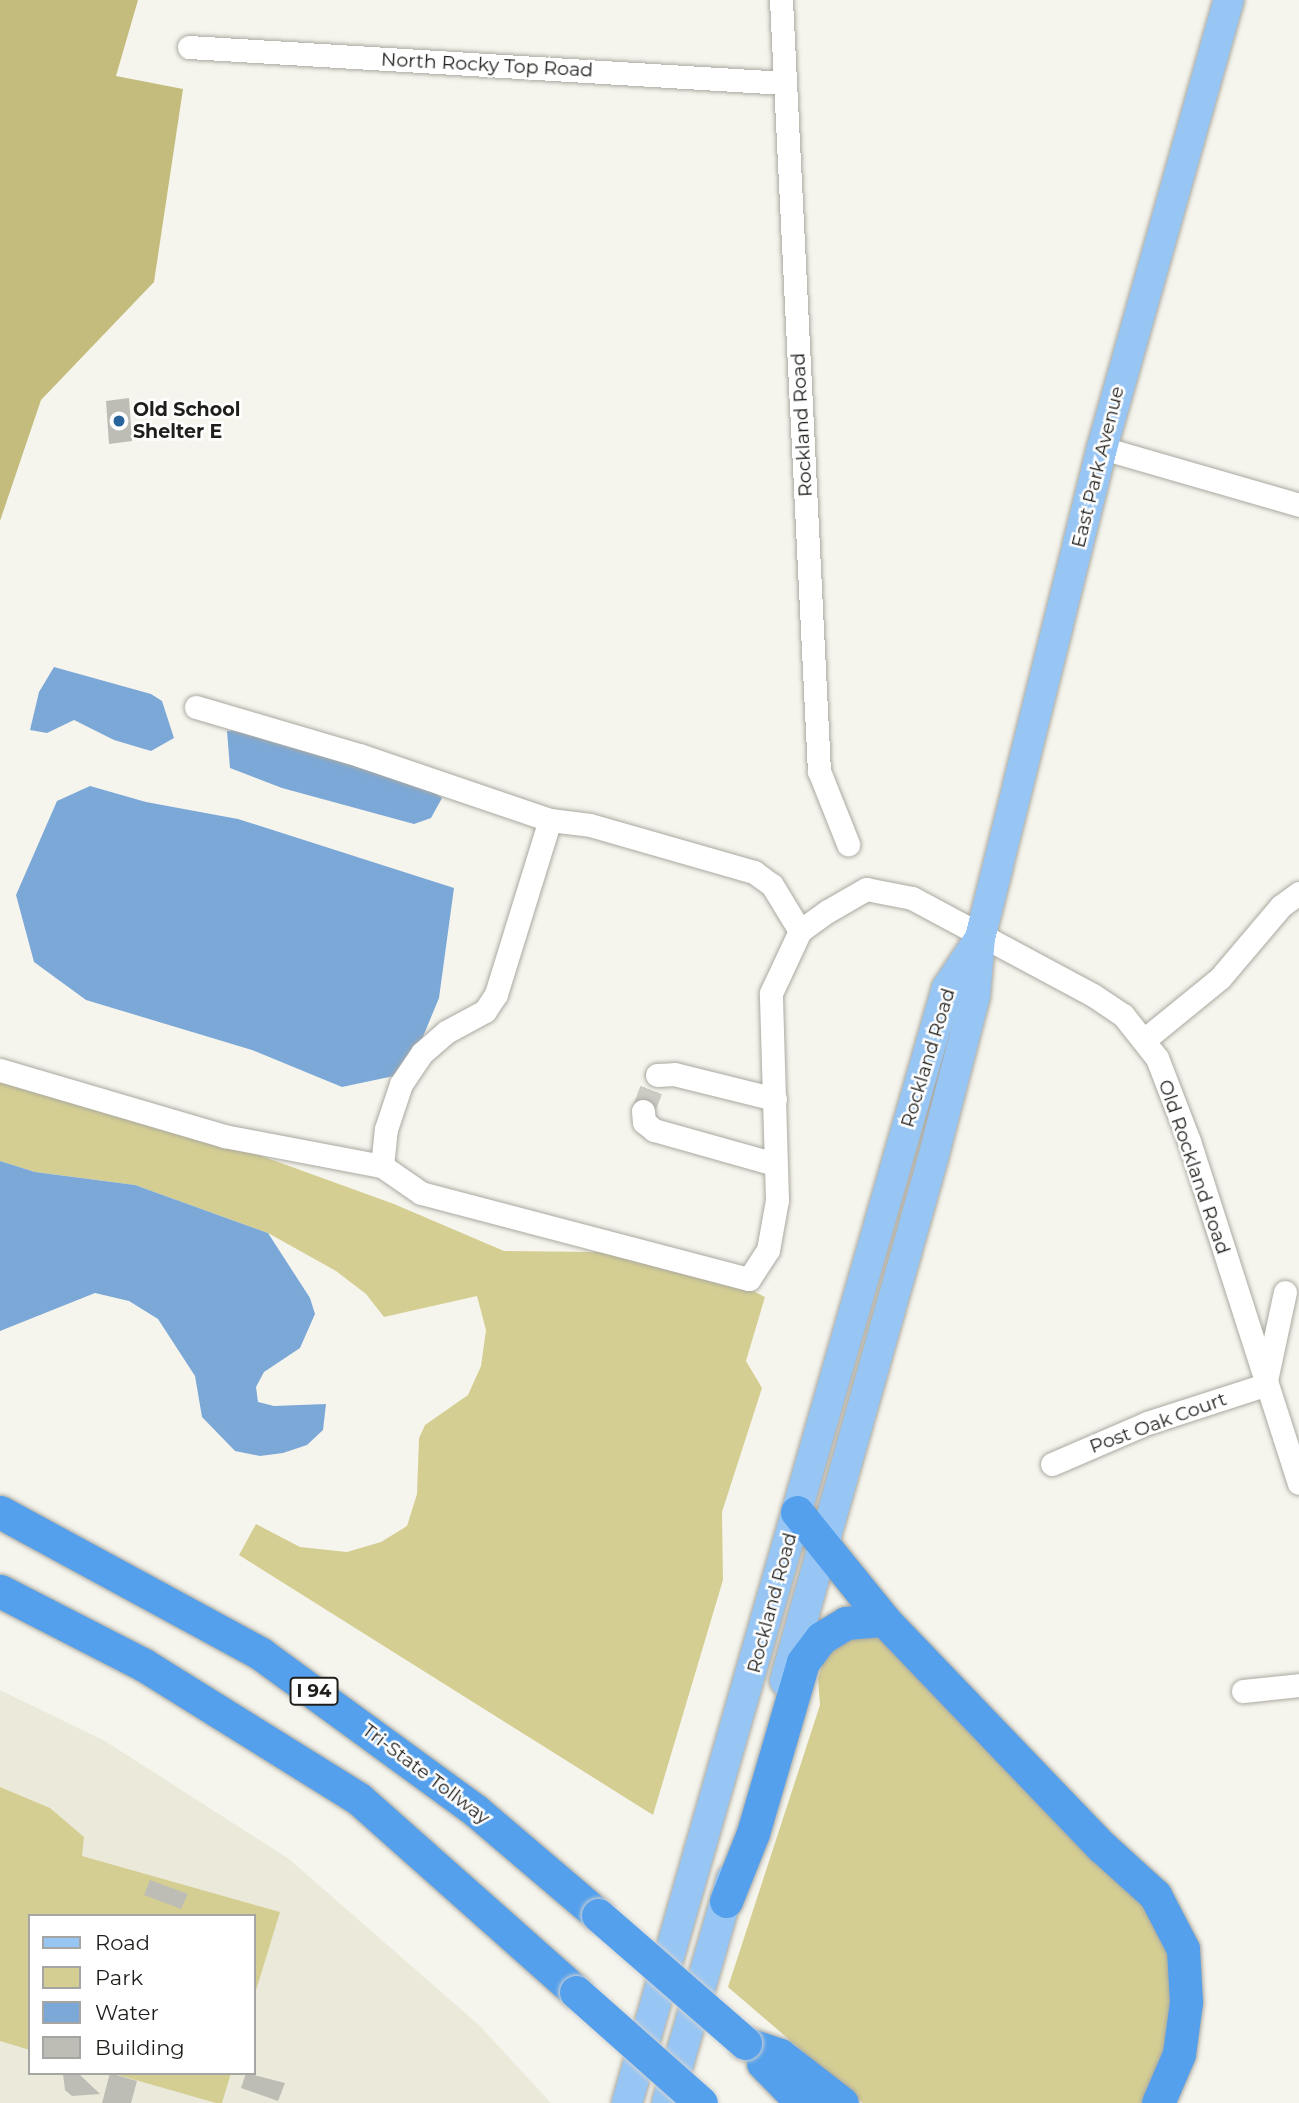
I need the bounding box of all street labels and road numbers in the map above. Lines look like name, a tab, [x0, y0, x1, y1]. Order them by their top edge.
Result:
street label: North Rocky Top Road	[380, 48, 594, 82]
street label: Rockland Road	[787, 352, 817, 498]
street label: East Park Avenue	[1067, 384, 1129, 550]
street label: Rockland Road	[896, 986, 960, 1130]
street label: Old Rockland Road	[1153, 1077, 1235, 1257]
street label: Post Oak Court	[1086, 1388, 1230, 1458]
street label: Rockland Road	[742, 1530, 802, 1676]
road number: I 94	[290, 1676, 338, 1706]
street label: Tri-State Tollway	[358, 1719, 494, 1829]

